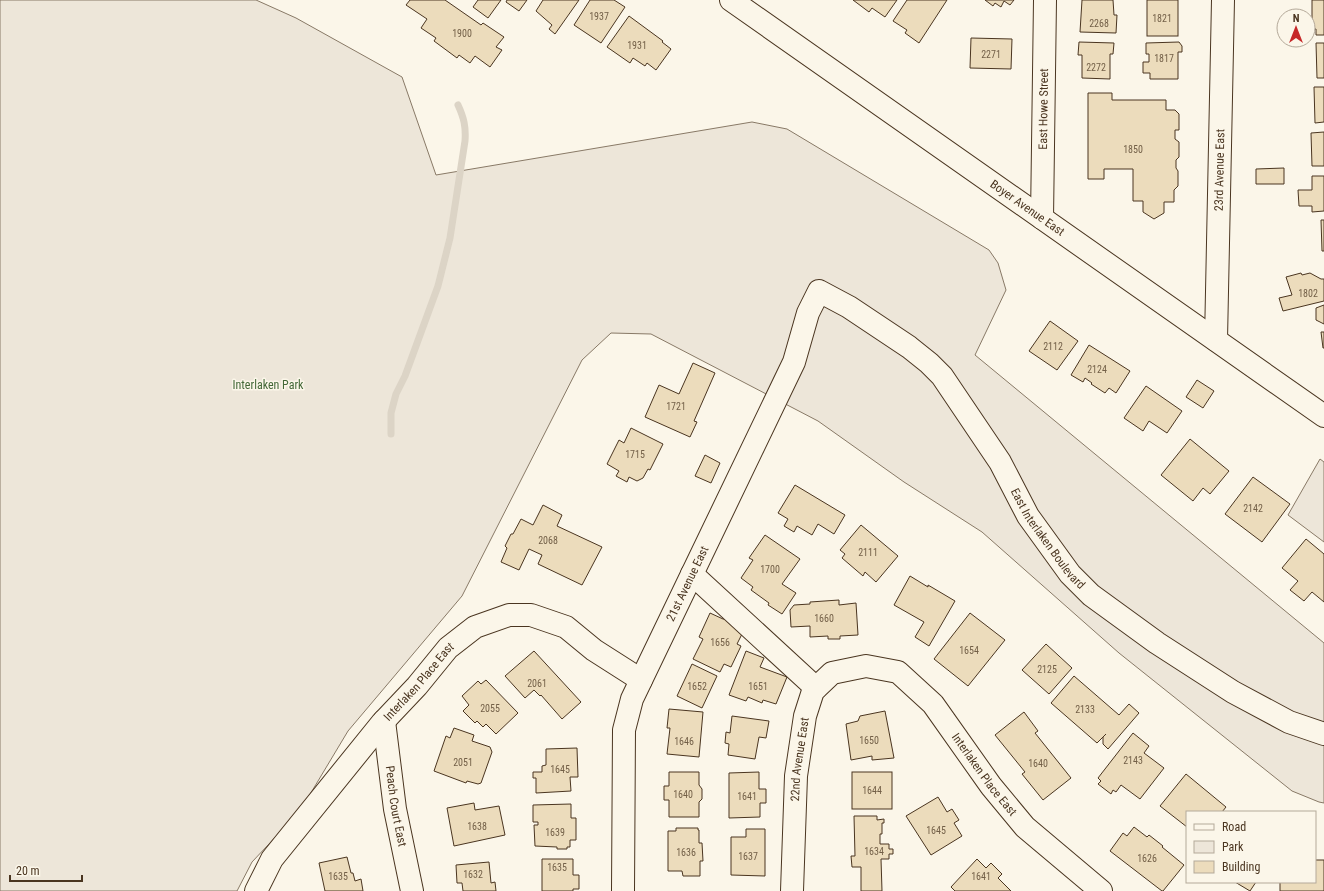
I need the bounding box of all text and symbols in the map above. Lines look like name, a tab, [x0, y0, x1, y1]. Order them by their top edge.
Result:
north arrow	[1276, 8, 1316, 48]
house number: 1937	[589, 11, 609, 22]
text: N	[1293, 12, 1300, 25]
house number: 1821	[1152, 13, 1172, 24]
house number: 2268	[1089, 18, 1109, 29]
house number: 1900	[452, 28, 472, 39]
house number: 1931	[627, 40, 647, 51]
house number: 2271	[981, 49, 1001, 60]
house number: 1817	[1154, 53, 1174, 64]
house number: 2272	[1086, 62, 1106, 73]
street label: East Howe Street	[1036, 68, 1051, 150]
street label: 23rd Avenue East	[1212, 128, 1227, 211]
house number: 1850	[1123, 144, 1143, 155]
street label: Boyer Avenue East	[987, 177, 1068, 239]
house number: 1802	[1298, 288, 1318, 299]
house number: 2112	[1043, 341, 1063, 352]
house number: 2124	[1087, 364, 1107, 375]
park label: Interlaken Park	[232, 378, 304, 392]
house number: 1721	[666, 401, 686, 412]
house number: 1715	[625, 449, 645, 460]
street label: East Interlaken Boulevard	[1008, 486, 1088, 592]
house number: 2142	[1243, 503, 1263, 514]
house number: 2068	[538, 535, 558, 546]
street label: 21st Avenue East	[663, 543, 712, 624]
house number: 2111	[858, 547, 878, 558]
house number: 1700	[760, 564, 780, 575]
house number: 1660	[814, 613, 834, 624]
house number: 1656	[710, 637, 730, 648]
street label: Interlaken Place East	[381, 639, 457, 724]
house number: 1654	[959, 645, 979, 656]
house number: 2125	[1037, 664, 1057, 675]
house number: 2061	[527, 678, 547, 689]
house number: 1652	[687, 681, 707, 692]
house number: 1651	[748, 681, 768, 692]
house number: 2055	[480, 703, 500, 714]
house number: 2133	[1075, 704, 1095, 715]
street label: 22nd Avenue East	[788, 716, 812, 802]
street label: Interlaken Place East	[949, 730, 1020, 819]
house number: 1650	[859, 735, 879, 746]
house number: 1646	[674, 736, 694, 747]
house number: 2143	[1123, 755, 1143, 766]
house number: 2051	[453, 757, 473, 768]
house number: 1640	[1028, 758, 1048, 769]
house number: 1645	[550, 764, 570, 775]
street label: Peach Court East	[383, 765, 410, 848]
house number: 1644	[862, 785, 882, 796]
house number: 1640	[673, 789, 693, 800]
house number: 1641	[737, 791, 757, 802]
legend	[1186, 811, 1316, 883]
text: Road	[1222, 820, 1246, 834]
house number: 1638	[467, 821, 487, 832]
house number: 1645	[926, 825, 946, 836]
house number: 1639	[545, 827, 565, 838]
text: Park	[1222, 840, 1244, 854]
house number: 1634	[864, 846, 884, 857]
house number: 1636	[676, 847, 696, 858]
house number: 1637	[738, 851, 758, 862]
house number: 1626	[1137, 853, 1157, 864]
scale bar	[10, 857, 82, 883]
text: Building	[1222, 860, 1260, 874]
house number: 1635	[547, 862, 567, 873]
text: 20 m	[16, 864, 40, 878]
house number: 1632	[463, 869, 483, 880]
house number: 1635	[328, 871, 348, 882]
house number: 1641	[971, 871, 991, 882]

